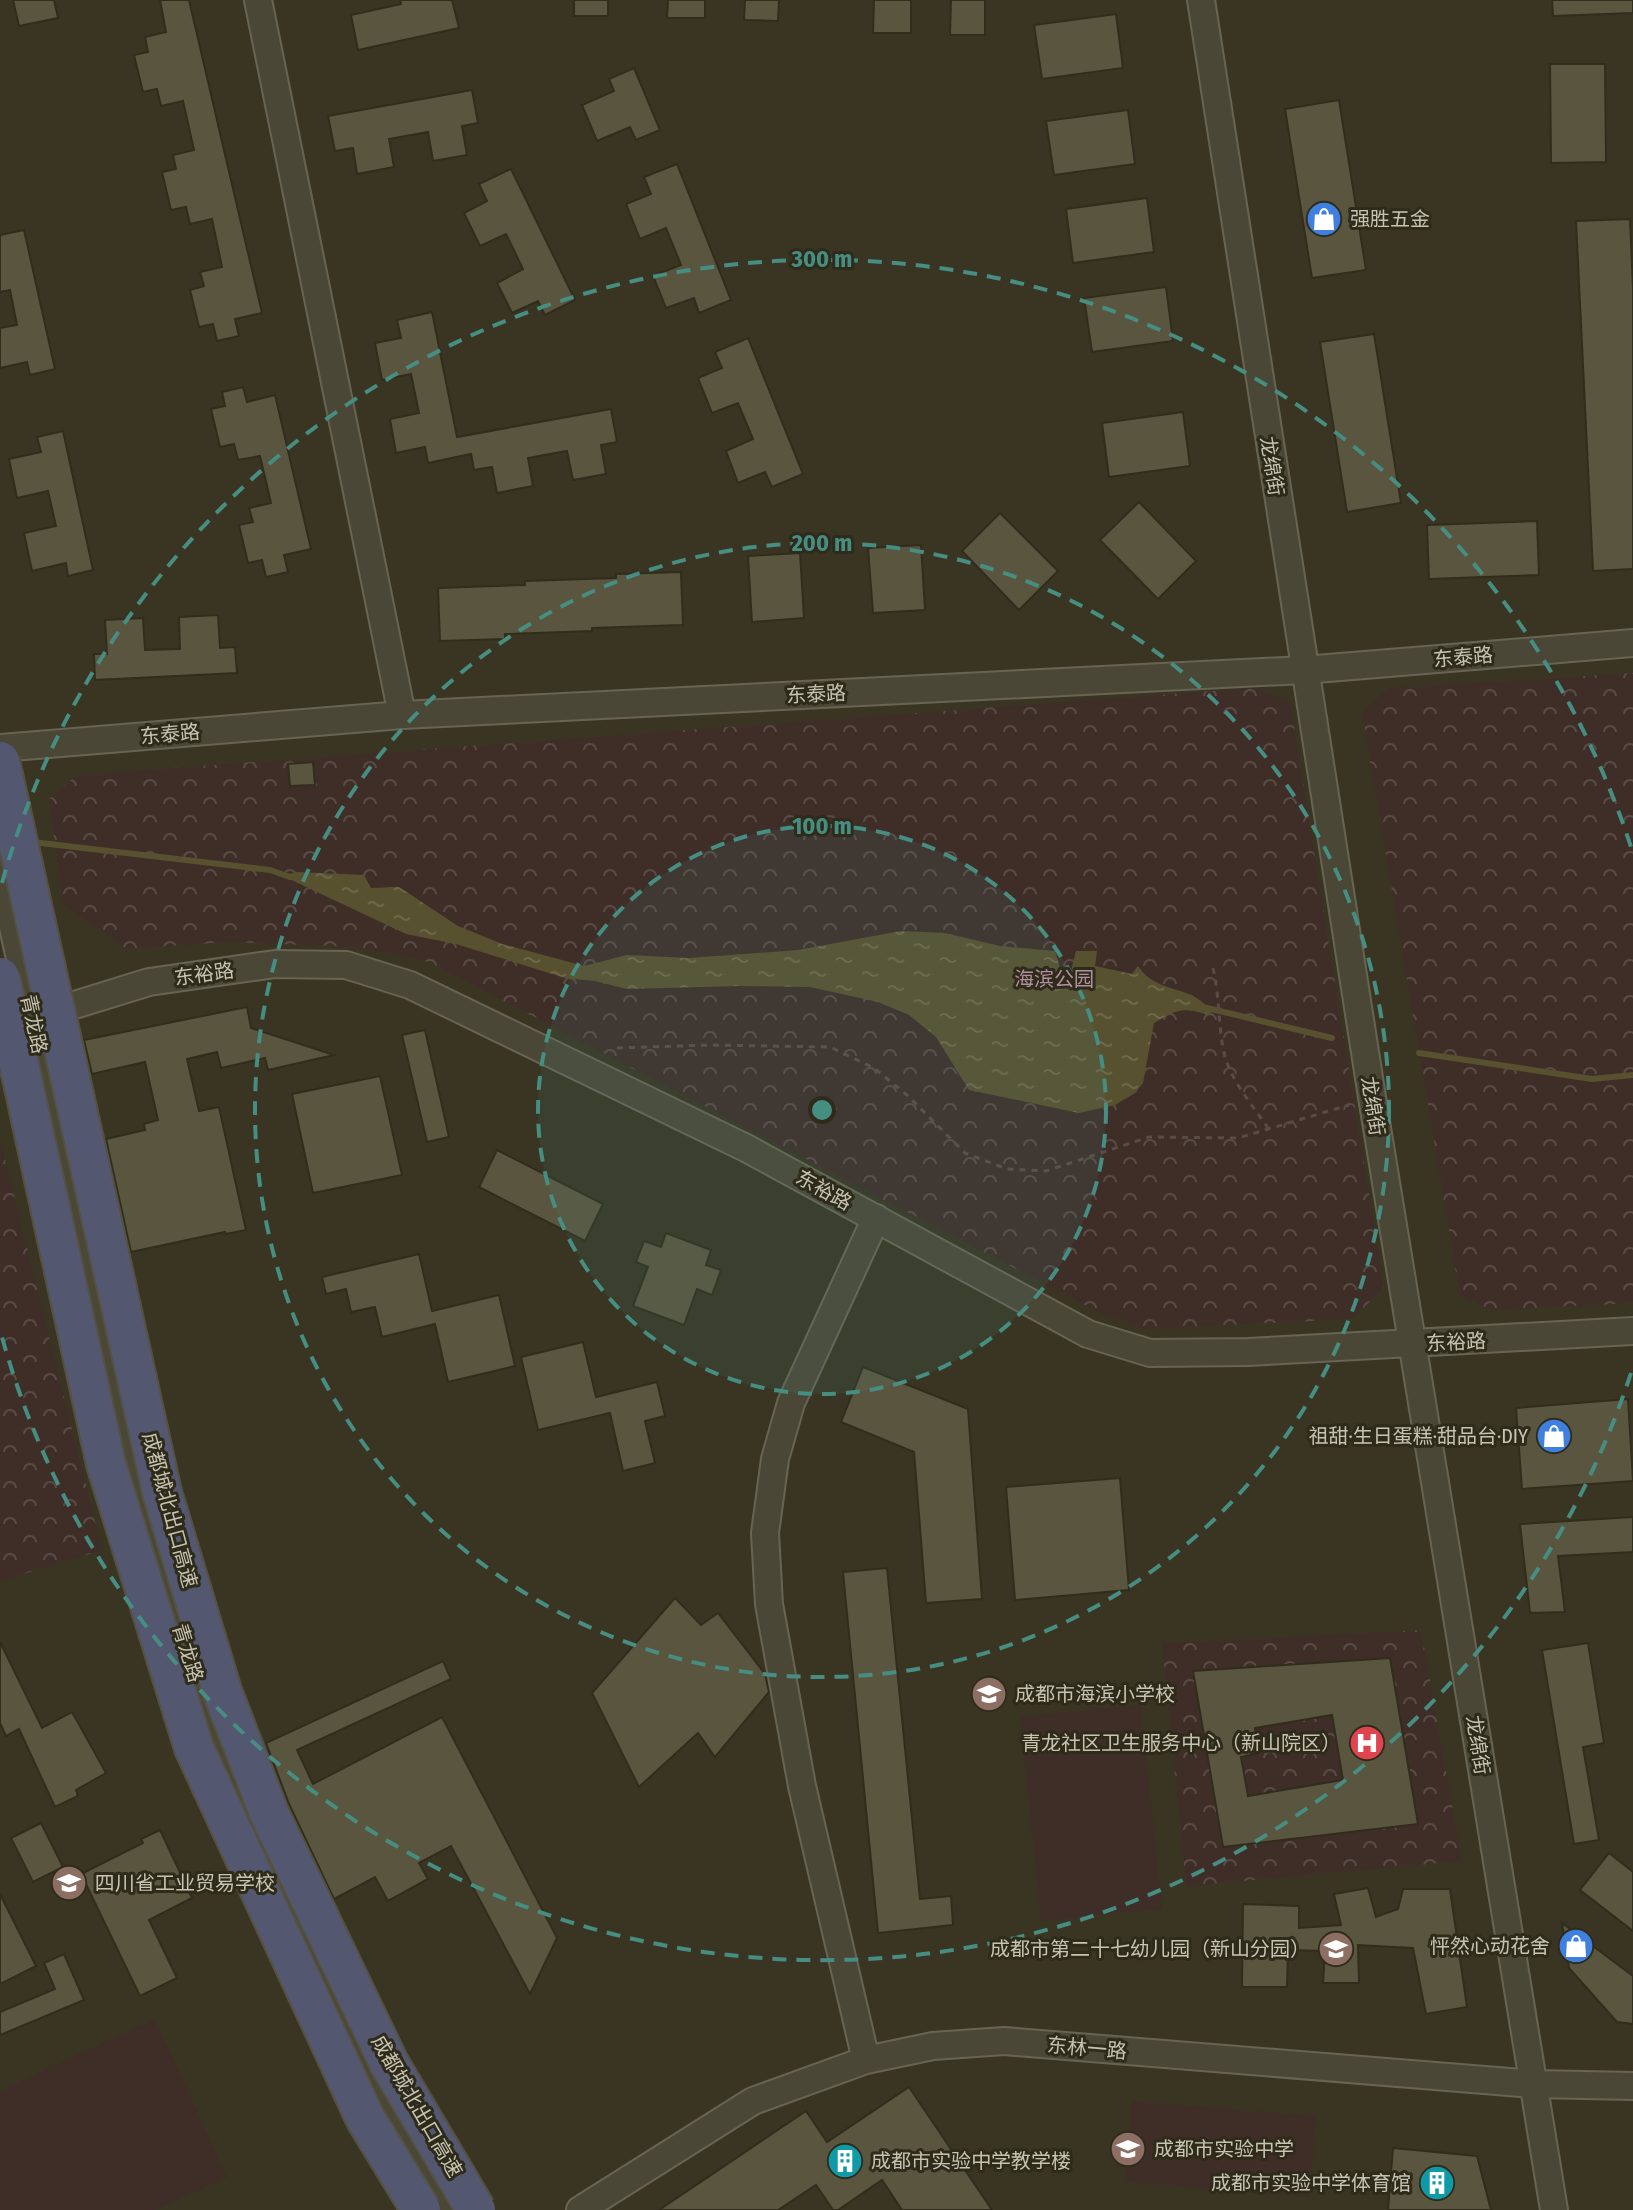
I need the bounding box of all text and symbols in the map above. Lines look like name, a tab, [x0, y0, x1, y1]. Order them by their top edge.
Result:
shop icon: 强胜五金	[1305, 200, 1343, 238]
place label: 强胜五金	[1350, 207, 1430, 231]
text: 300 m	[791, 245, 852, 273]
street label: 龙绵街	[1255, 434, 1289, 498]
text: 200 m	[791, 529, 852, 557]
street label: 东泰路	[1432, 642, 1494, 672]
street label: 东泰路	[785, 680, 847, 708]
street label: 东泰路	[139, 719, 201, 749]
text: 100 m	[792, 812, 852, 840]
street label: 东裕路	[173, 958, 235, 990]
park label: 海滨公园	[1014, 967, 1094, 991]
street label: 青龙路	[16, 992, 52, 1056]
street label: 龙绵街	[1356, 1074, 1390, 1138]
centre of rings	[808, 1096, 836, 1124]
street label: 东裕路	[792, 1165, 856, 1215]
street label: 东裕路	[1425, 1328, 1487, 1356]
shop icon: 祖甜·生日蛋糕·甜品台·DIY	[1535, 1417, 1573, 1455]
place label: 祖甜·生日蛋糕·甜品台·DIY	[1308, 1424, 1528, 1448]
street label: 成都城北出口高速	[138, 1430, 202, 1590]
street label: 青龙路	[168, 1621, 208, 1685]
school or university icon: 成都市海滨小学校	[970, 1675, 1008, 1713]
place label: 成都市海滨小学校	[1015, 1682, 1175, 1706]
street label: 龙绵街	[1461, 1713, 1495, 1777]
hospital icon: 青龙社区卫生服务中心（新山院区）	[1348, 1724, 1386, 1762]
place label: 青龙社区卫生服务中心（新山院区）	[1021, 1731, 1341, 1755]
school or university icon: 四川省工业贸易学校	[50, 1864, 88, 1902]
place label: 四川省工业贸易学校	[95, 1871, 275, 1895]
shop icon: 怦然心动花舍	[1557, 1927, 1595, 1965]
school or university icon: 成都市第二十七幼儿园（新山分园）	[1317, 1930, 1355, 1968]
place label: 怦然心动花舍	[1430, 1934, 1550, 1958]
place label: 成都市第二十七幼儿园（新山分园）	[990, 1937, 1310, 1961]
street label: 成都城北出口高速	[367, 2031, 467, 2181]
street label: 东林一路	[1046, 2033, 1128, 2063]
school or university icon: 成都市实验中学	[1109, 2130, 1147, 2168]
place label: 成都市实验中学	[1154, 2137, 1294, 2161]
building icon: 成都市实验中学教学楼	[826, 2142, 864, 2180]
place label: 成都市实验中学教学楼	[871, 2149, 1071, 2173]
building icon: 成都市实验中学体育馆	[1418, 2164, 1456, 2202]
place label: 成都市实验中学体育馆	[1211, 2171, 1411, 2195]

